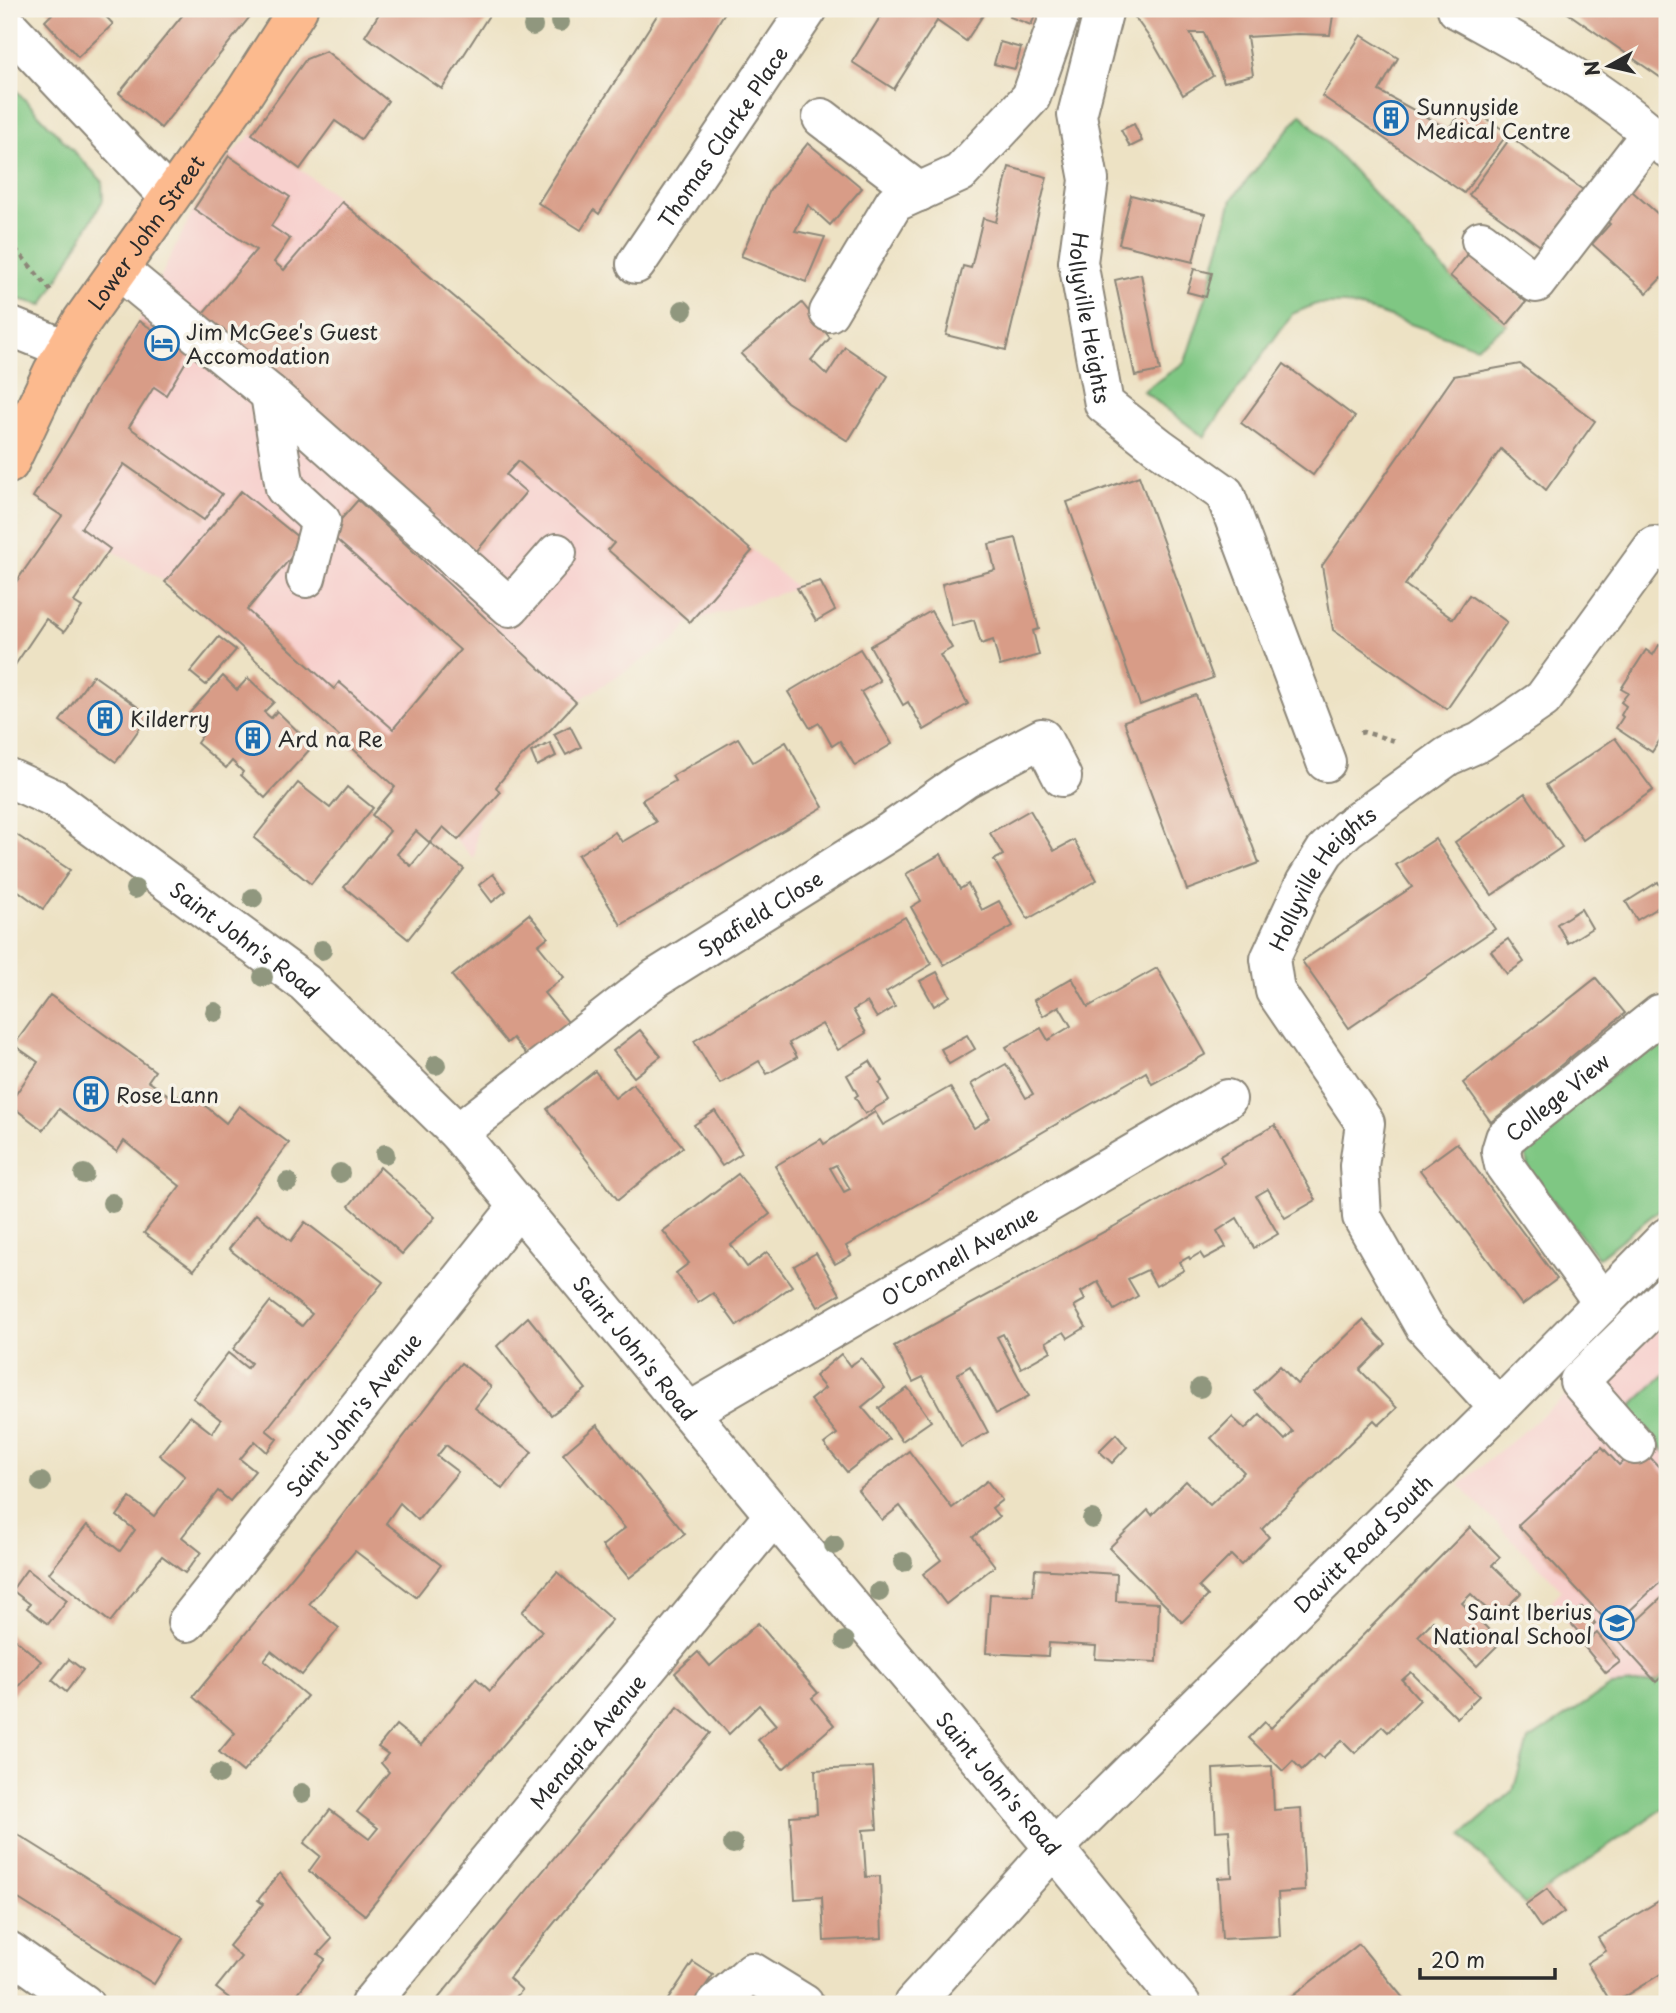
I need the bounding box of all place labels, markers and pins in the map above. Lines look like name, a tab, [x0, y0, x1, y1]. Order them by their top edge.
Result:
place label: Sunnyside Medical Centre	[1416, 90, 1571, 146]
building icon: Sunnyside Medical Centre	[1372, 99, 1410, 137]
place label: Jim McGee's Guest Accomodation	[186, 315, 378, 371]
hotel icon: Jim McGee's Guest Accomodation	[143, 324, 181, 362]
building icon: Kilderry	[86, 699, 124, 737]
place label: Kilderry	[130, 702, 210, 734]
building icon: Ard na Re	[234, 719, 272, 757]
place label: Ard na Re	[278, 722, 383, 754]
building icon: Rose Lann	[72, 1075, 110, 1113]
place label: Rose Lann	[116, 1078, 219, 1110]
place label: Saint Iberius National School	[1433, 1595, 1592, 1651]
school or university icon: Saint Iberius National School	[1598, 1604, 1636, 1642]

